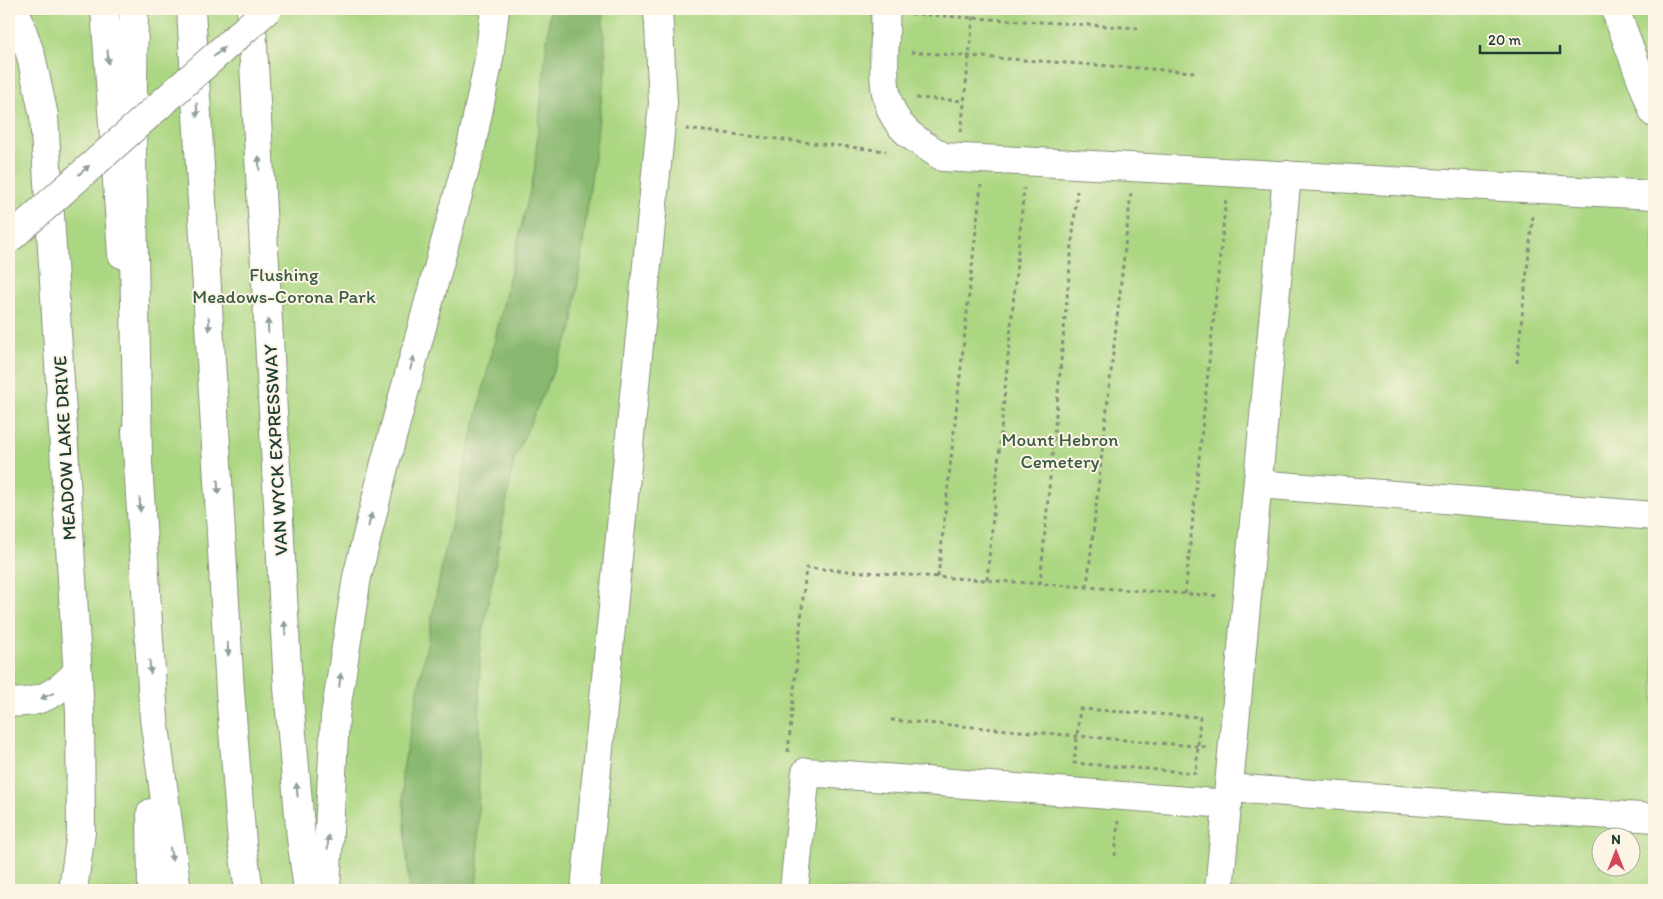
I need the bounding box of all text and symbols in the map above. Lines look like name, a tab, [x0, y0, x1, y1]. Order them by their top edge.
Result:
scale bar	[1480, 22, 1560, 54]
text: 20 m	[1488, 31, 1522, 49]
one-way arrow	[212, 46, 225, 57]
one-way arrow	[105, 50, 113, 66]
one-way arrow	[193, 102, 201, 118]
one-way arrow	[255, 155, 263, 171]
one-way arrow	[77, 165, 90, 176]
park label: Flushing Meadows-Corona Park	[192, 263, 376, 308]
one-way arrow	[206, 317, 214, 333]
one-way arrow	[263, 317, 271, 333]
street label: VAN WYCK EXPRESSWAY	[258, 343, 293, 556]
street label: MEADOW LAKE DRIVE	[48, 355, 81, 541]
one-way arrow	[409, 355, 417, 370]
park label: Mount Hebron Cemetery	[1002, 428, 1118, 473]
one-way arrow	[215, 479, 223, 495]
one-way arrow	[137, 497, 145, 513]
one-way arrow	[366, 513, 374, 528]
one-way arrow	[280, 619, 288, 635]
one-way arrow	[224, 641, 232, 657]
one-way arrow	[147, 659, 155, 675]
one-way arrow	[336, 671, 344, 687]
one-way arrow	[40, 693, 54, 701]
one-way arrow	[292, 781, 300, 797]
north arrow	[1590, 826, 1640, 876]
text: N	[1611, 831, 1621, 848]
one-way arrow	[325, 833, 333, 849]
one-way arrow	[167, 846, 175, 862]

